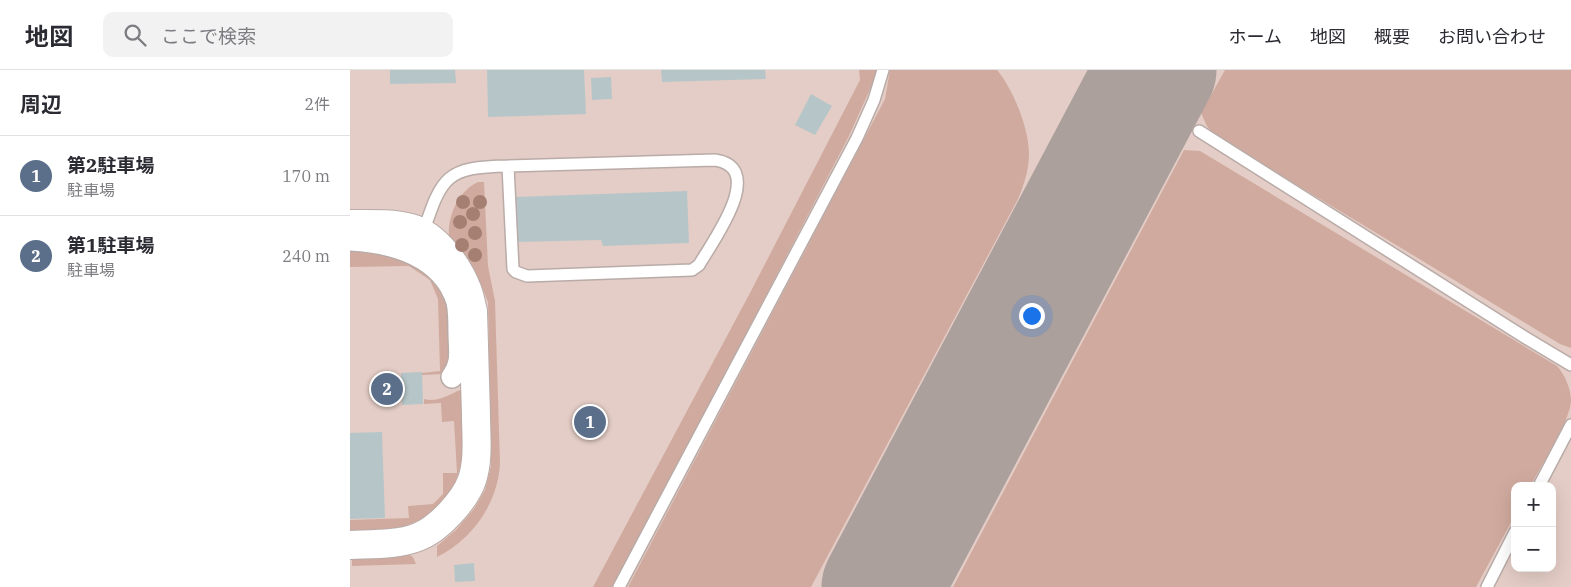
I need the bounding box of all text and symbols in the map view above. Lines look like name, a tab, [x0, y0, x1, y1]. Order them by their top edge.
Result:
search box	[103, 12, 453, 57]
text: 地図	[25, 20, 73, 52]
icon: search	[121, 21, 149, 49]
text: ここで検索	[161, 24, 256, 48]
text: ホーム	[1229, 25, 1282, 48]
text: 地図	[1310, 25, 1346, 48]
text: 概要	[1374, 25, 1410, 48]
text: お問い合わせ	[1438, 25, 1546, 48]
text: 周辺	[20, 90, 62, 118]
text: 2件	[304, 94, 330, 114]
text: 第2駐車場	[67, 153, 154, 177]
text: 1	[31, 166, 41, 186]
text: 170 m	[282, 166, 330, 186]
text: 駐車場	[67, 180, 115, 200]
text: 第1駐車場	[67, 233, 154, 257]
text: 2	[31, 246, 41, 266]
text: 240 m	[282, 246, 330, 266]
text: 駐車場	[67, 260, 115, 280]
your location	[1019, 303, 1045, 329]
pin: 2	[371, 370, 403, 408]
pin: 1	[574, 403, 606, 441]
map controls	[1511, 482, 1556, 572]
button: +	[1511, 482, 1556, 527]
button: −	[1511, 527, 1556, 572]

